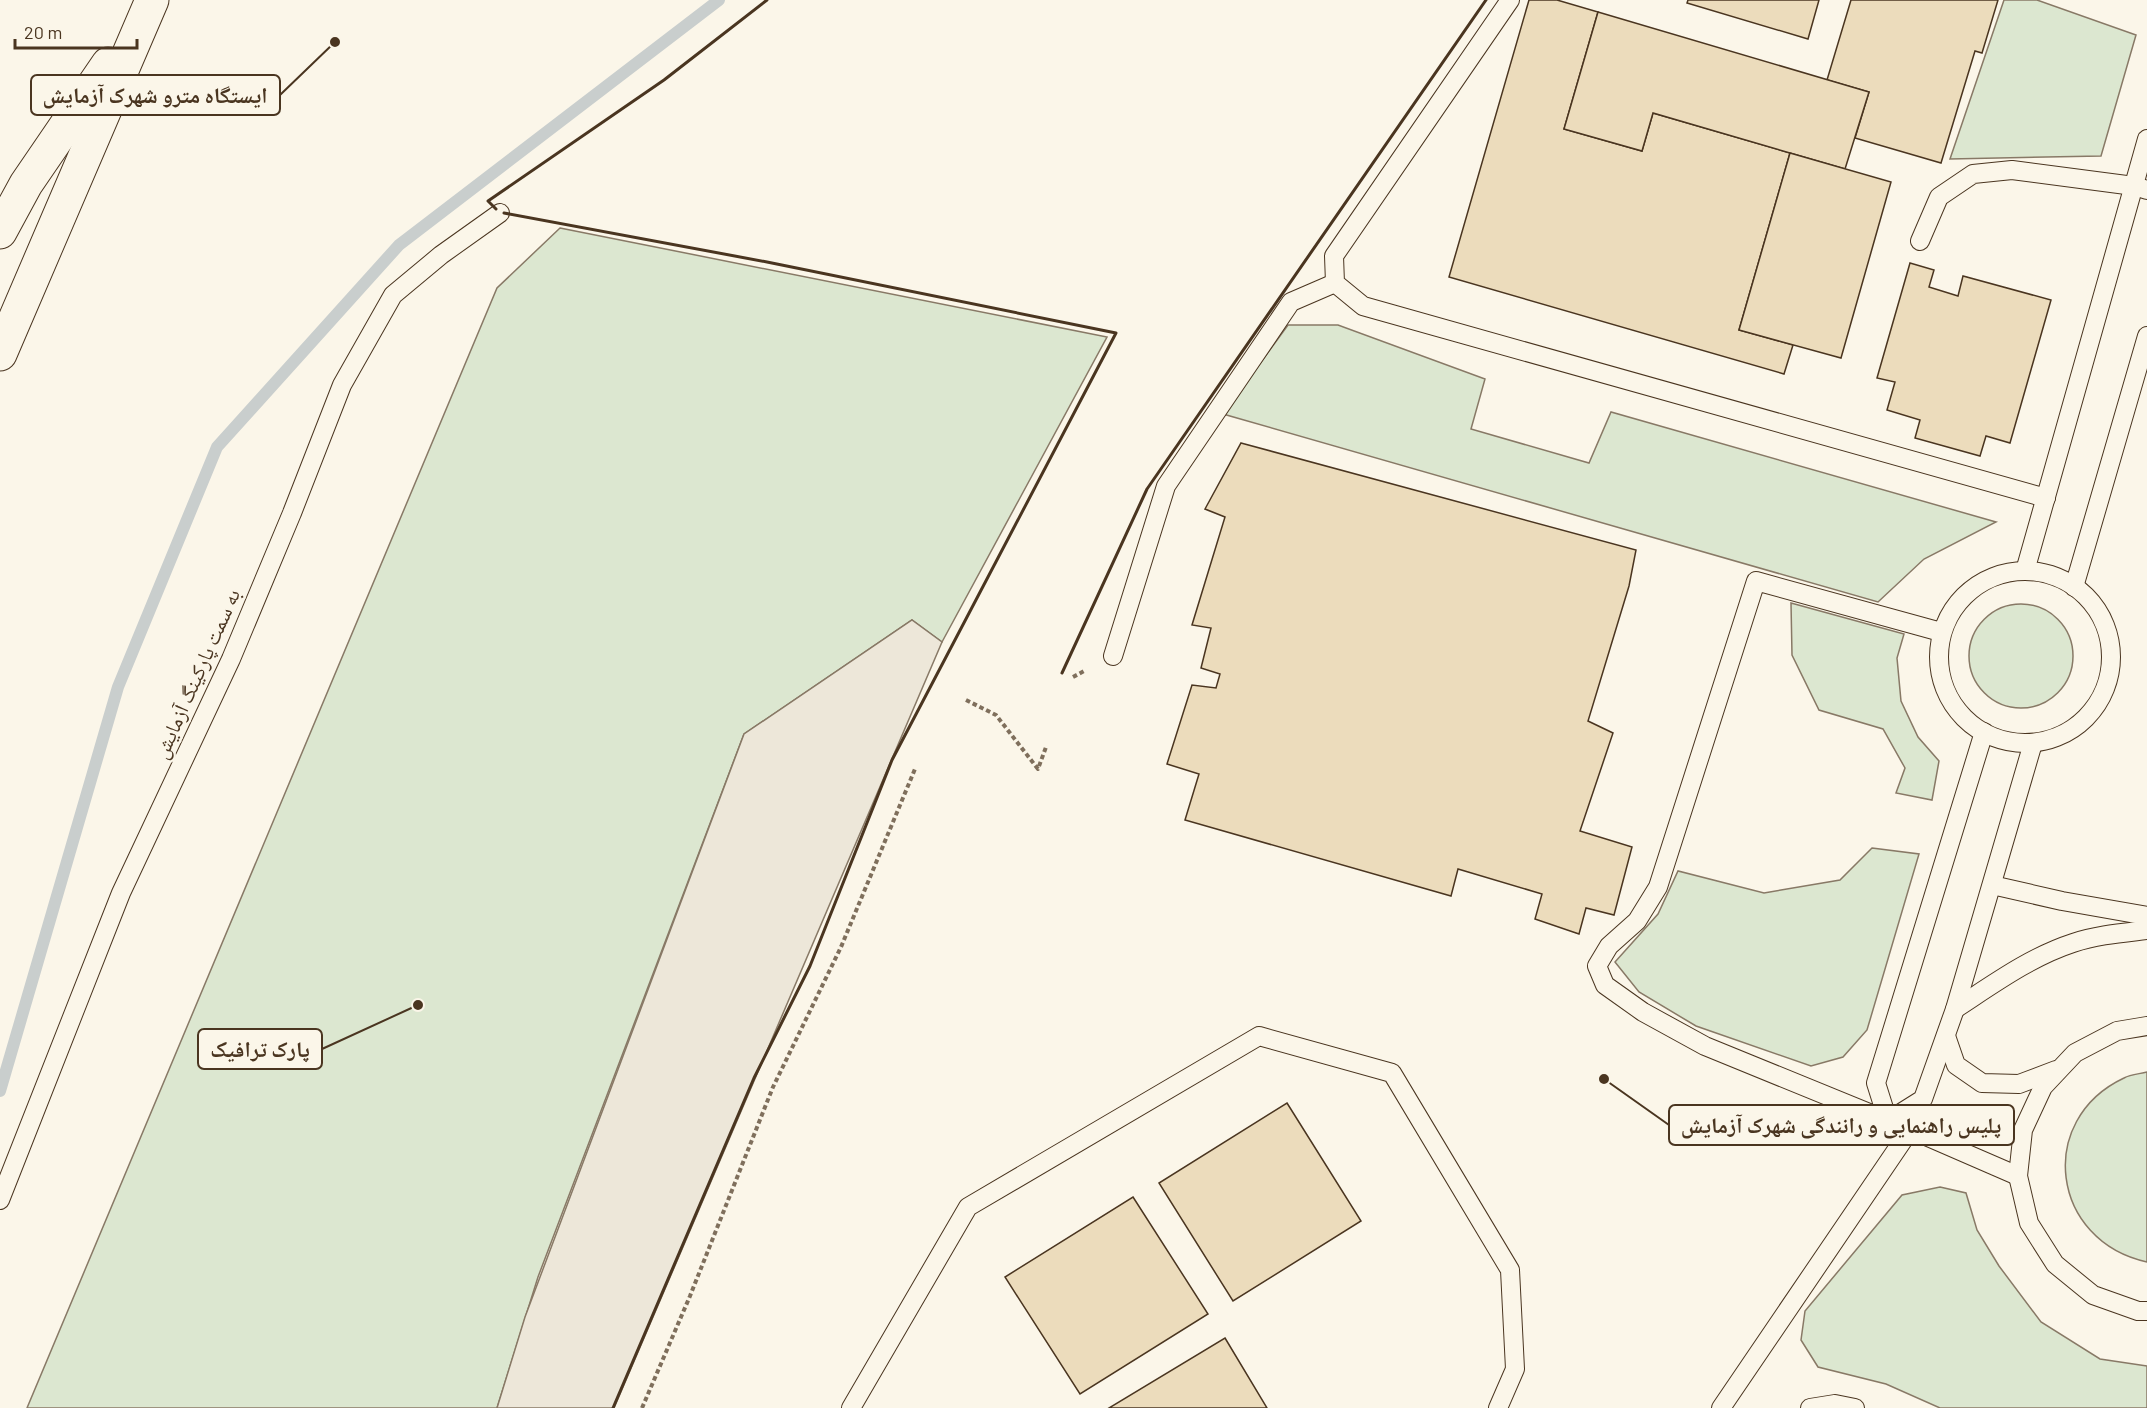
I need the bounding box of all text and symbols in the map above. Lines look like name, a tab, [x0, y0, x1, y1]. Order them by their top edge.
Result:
scale bar	[15, 12, 136, 50]
text: 20 m	[24, 21, 62, 43]
callout: ایستگاه مترو شهرک آزمایش	[31, 75, 280, 115]
text: ایستگاه مترو شهرک آزمایش	[43, 81, 267, 109]
street label: به سمت پارکینگ آزمایش	[147, 585, 246, 763]
callout: پارک ترافیک	[198, 1029, 322, 1069]
text: پارک ترافیک	[210, 1035, 310, 1063]
callout: پلیس راهنمایی و رانندگی شهرک آزمایش	[1669, 1105, 2014, 1145]
text: پلیس راهنمایی و رانندگی شهرک آزمایش	[1681, 1111, 2001, 1139]

